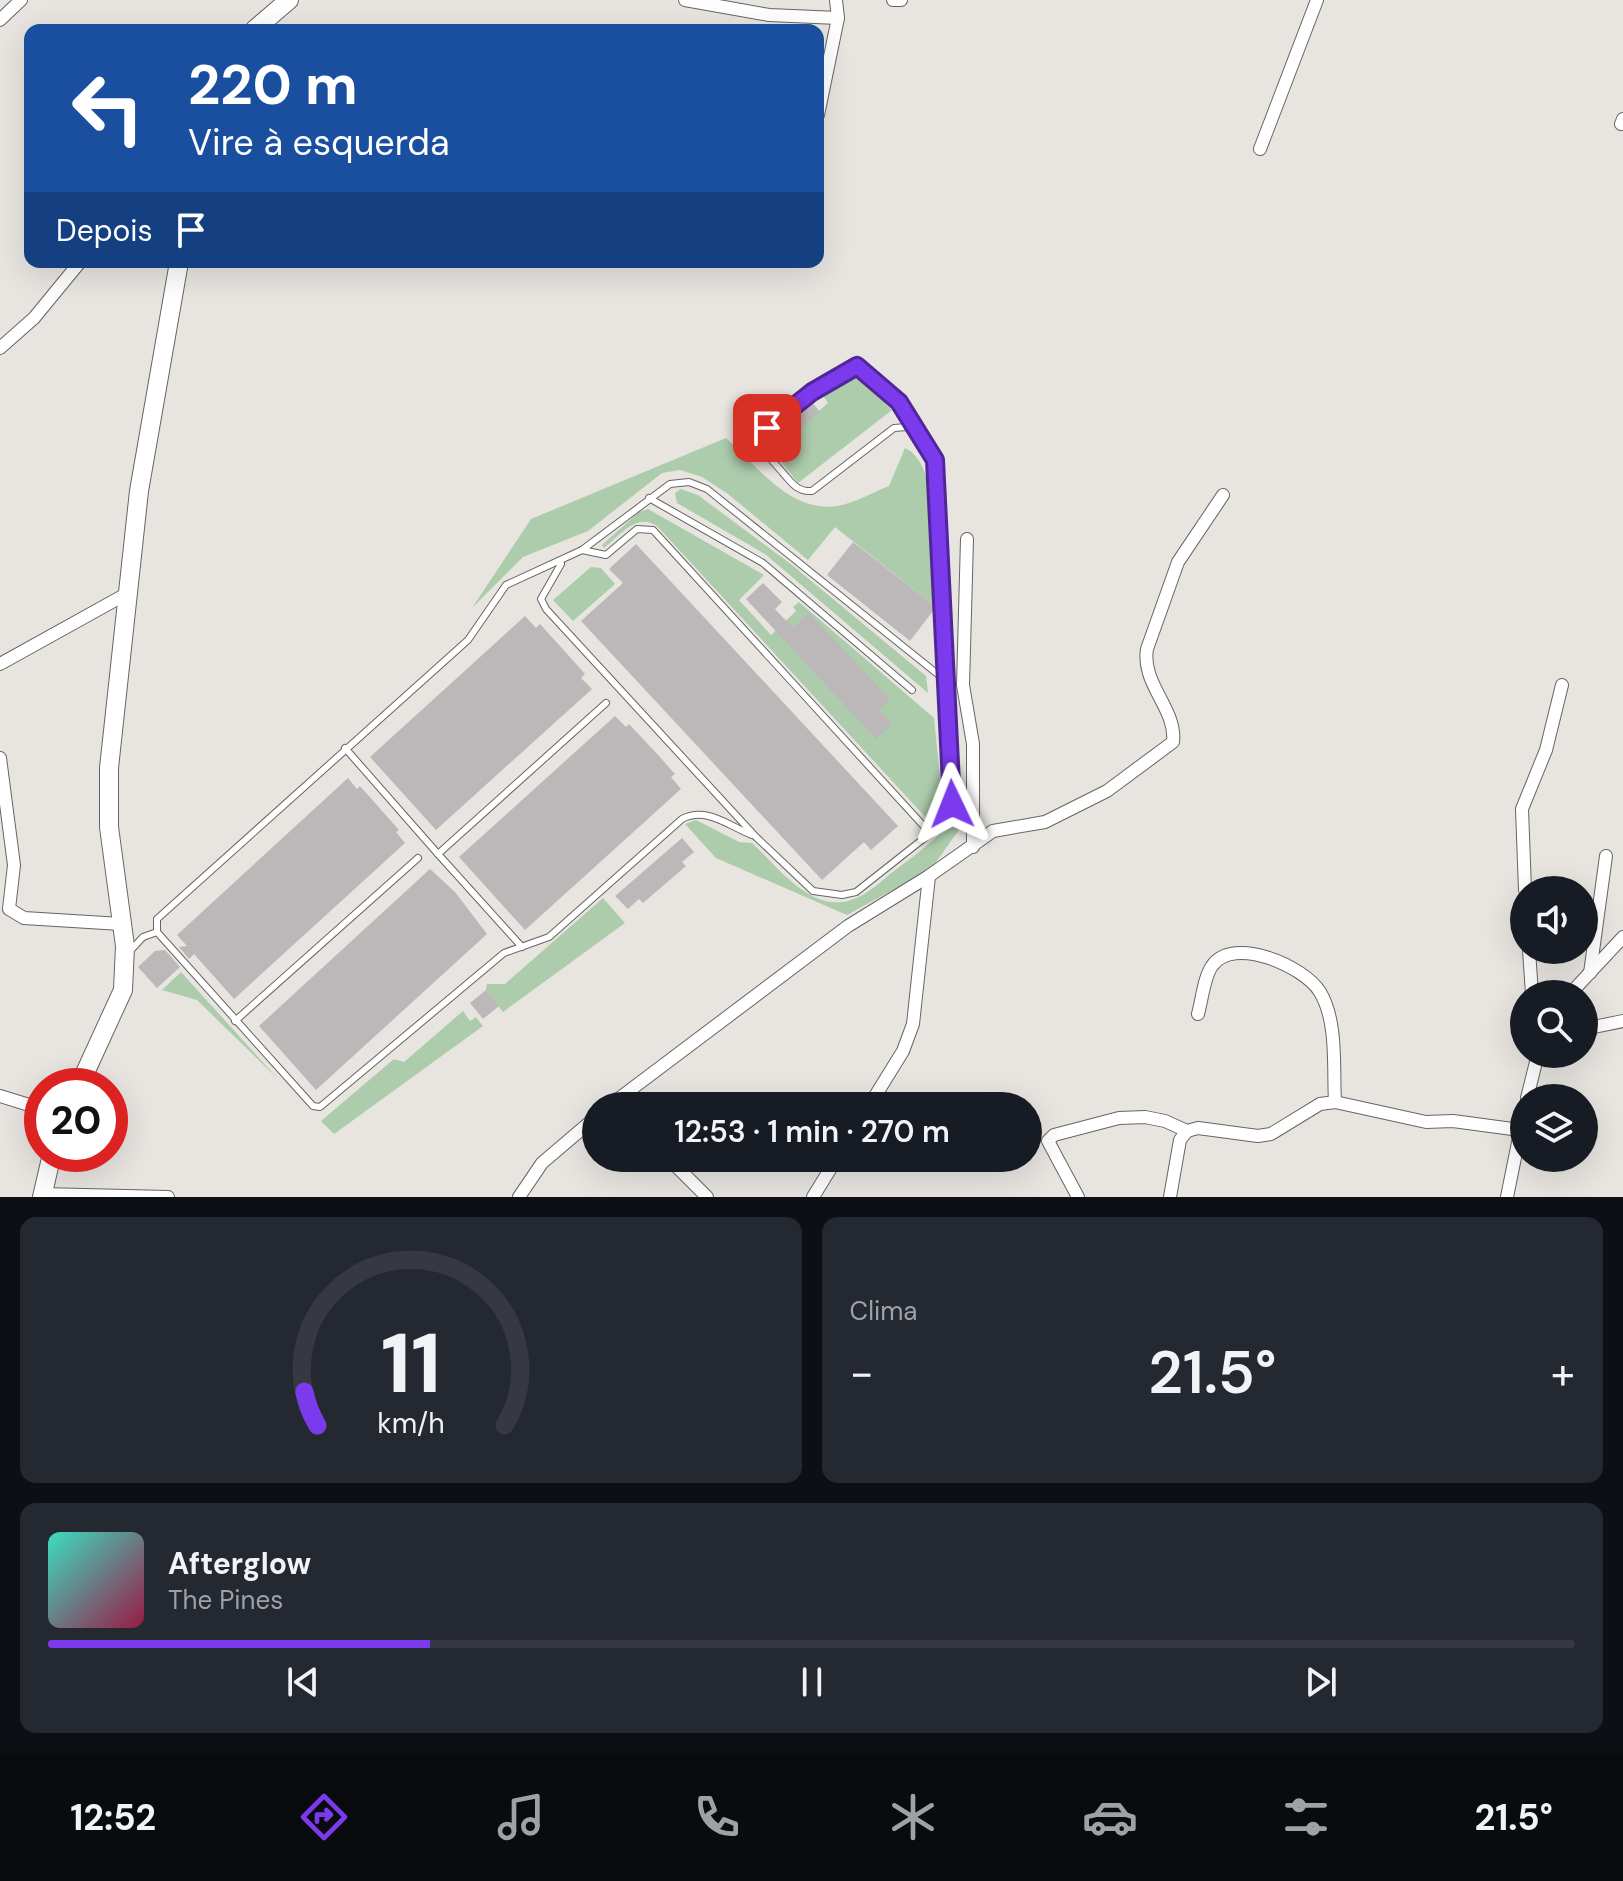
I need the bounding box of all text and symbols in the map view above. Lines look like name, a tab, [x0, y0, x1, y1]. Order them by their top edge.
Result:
text: 220 m	[188, 48, 358, 121]
icon: left	[56, 56, 160, 160]
text: Vire à esquerda	[188, 119, 450, 166]
icon: arrive	[169, 208, 213, 252]
text: Depois	[56, 211, 153, 250]
pin	[733, 394, 801, 462]
icon: arrive	[745, 406, 789, 450]
position arrow	[910, 762, 994, 846]
map controls	[1510, 876, 1598, 1172]
button: sound	[1510, 876, 1598, 964]
button: search	[1510, 980, 1598, 1068]
speed limit sign: 20	[24, 1068, 128, 1172]
button: layers	[1510, 1084, 1598, 1172]
text: 12:53 · 1 min · 270 m	[674, 1112, 950, 1151]
text: Clima	[850, 1294, 918, 1328]
text: 11	[380, 1309, 441, 1418]
text: 21.5°	[1148, 1333, 1276, 1412]
text: −	[850, 1344, 874, 1402]
text: +	[1551, 1344, 1575, 1402]
text: km/h	[377, 1405, 445, 1442]
text: Afterglow	[168, 1544, 311, 1583]
text: The Pines	[168, 1583, 283, 1617]
icon: previous	[281, 1660, 325, 1704]
icon: pause	[790, 1660, 834, 1704]
icon: next	[1299, 1660, 1343, 1704]
icon: directions	[296, 1789, 352, 1845]
icon: music	[493, 1789, 549, 1845]
icon: phone	[689, 1789, 745, 1845]
icon: climate	[885, 1789, 941, 1845]
icon: car	[1082, 1789, 1138, 1845]
icon: filters	[1278, 1789, 1334, 1845]
text: 12:52	[70, 1794, 156, 1841]
text: 21.5°	[1474, 1794, 1553, 1841]

